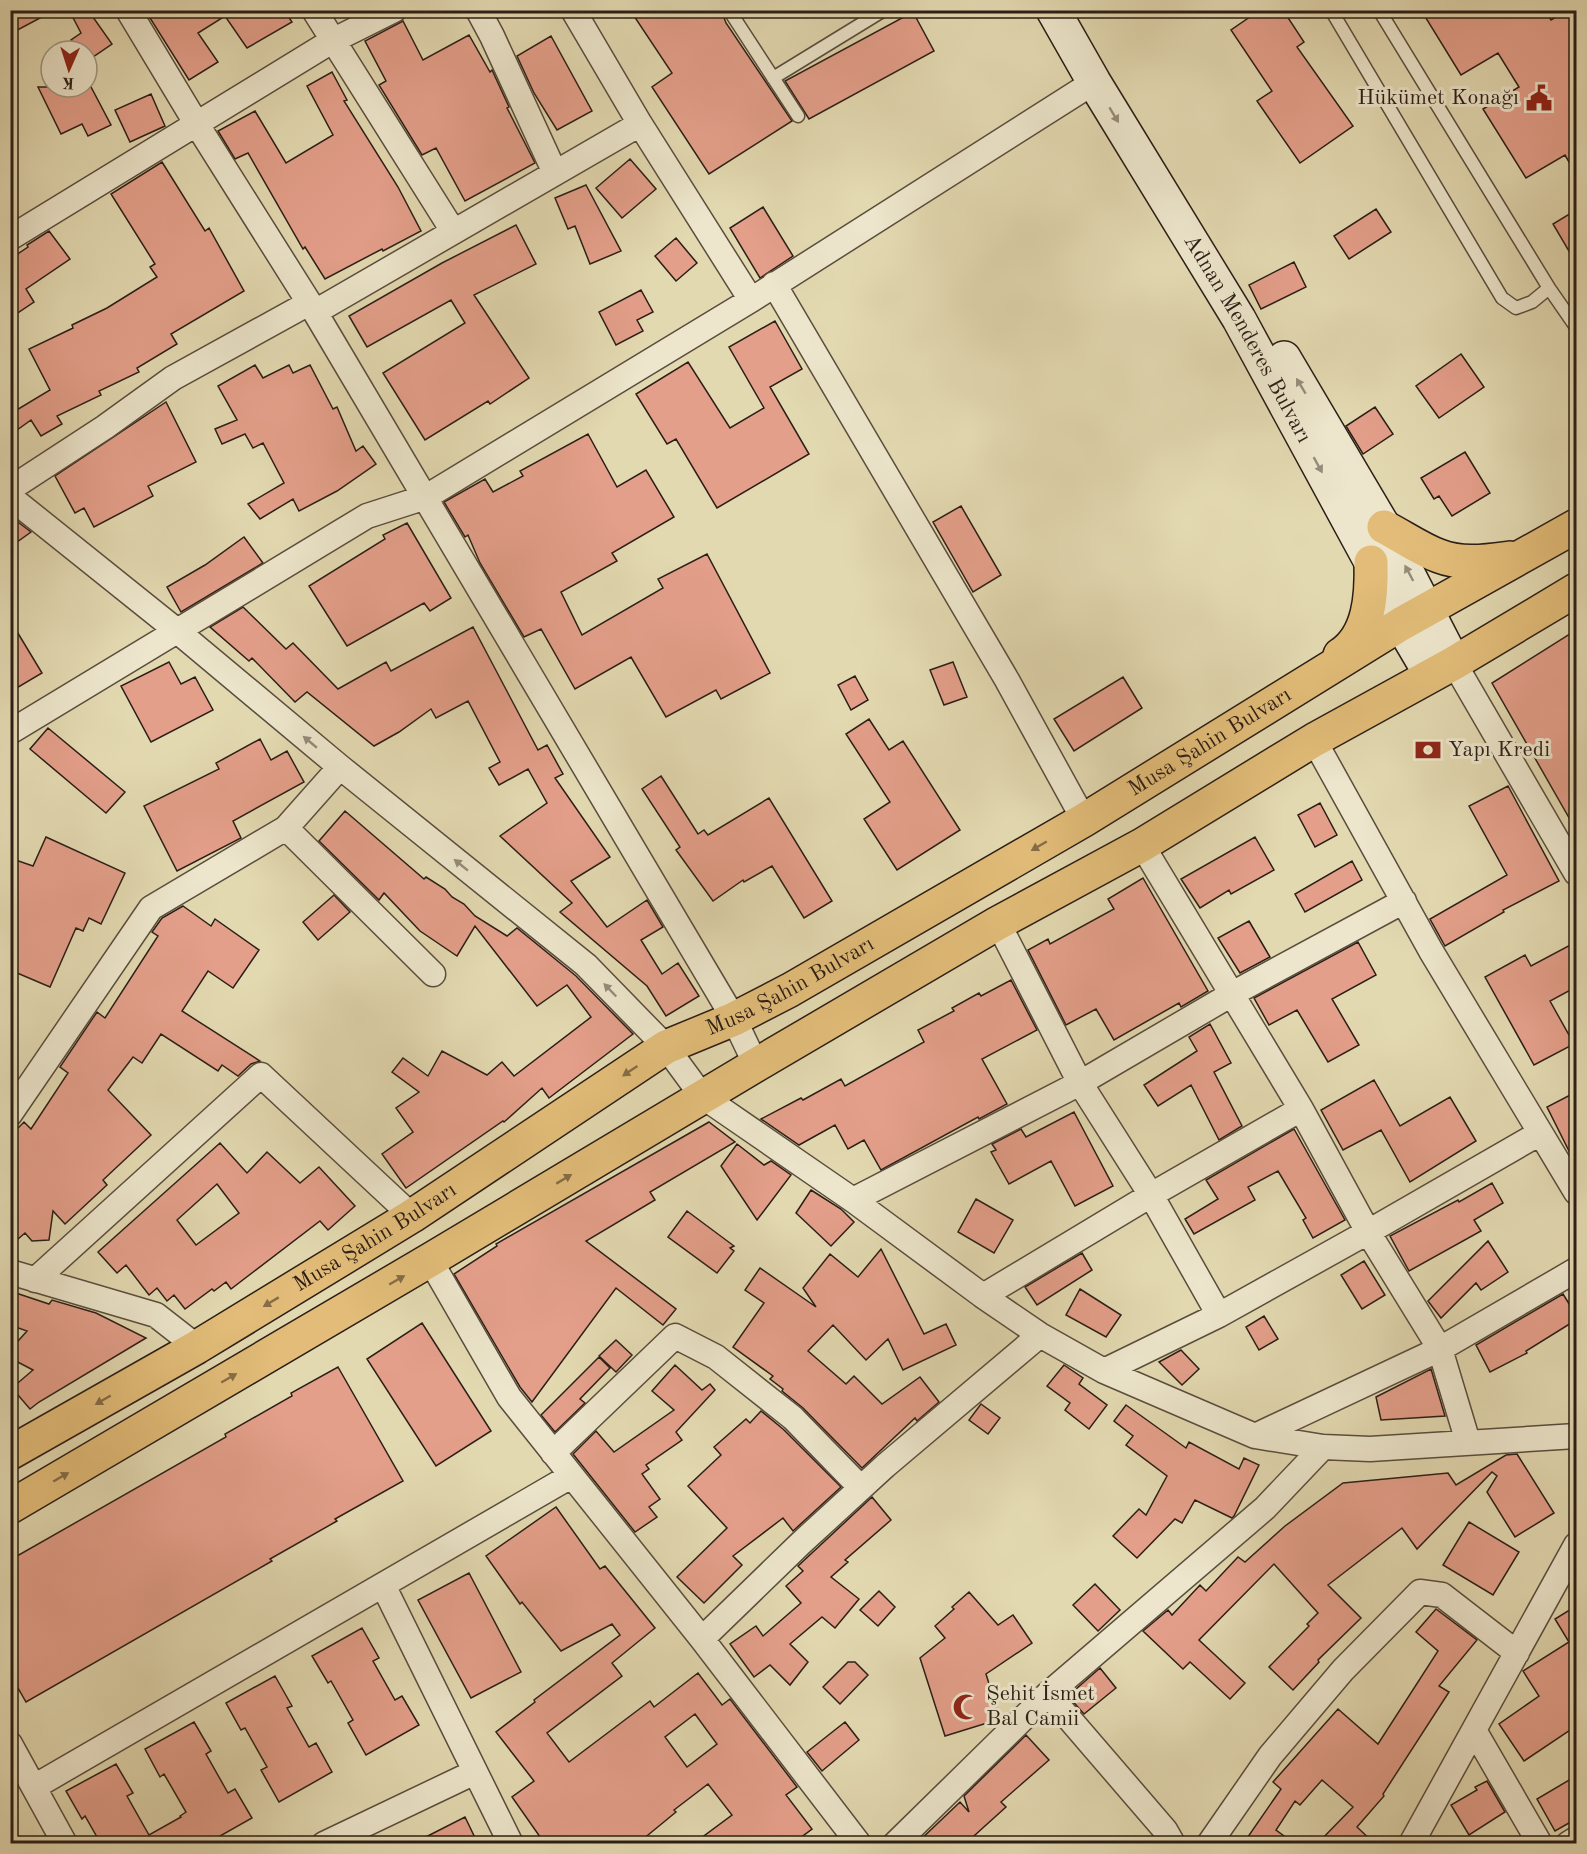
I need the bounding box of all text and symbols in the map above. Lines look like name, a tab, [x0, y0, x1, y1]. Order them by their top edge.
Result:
north arrow	[39, 39, 99, 99]
text: K	[62, 74, 75, 90]
public building icon: Hükümet Konağı	[1524, 83, 1554, 113]
place label: Hükümet Konağı	[1357, 87, 1519, 109]
one-way arrow	[1109, 107, 1120, 123]
street label: Adnan Menderes Bulvarı	[1179, 231, 1315, 447]
one-way arrow	[1296, 377, 1306, 394]
one-way arrow	[1313, 457, 1323, 474]
one-way arrow	[1404, 564, 1414, 581]
street label: Musa Şahin Bulvarı	[1125, 684, 1295, 801]
bank icon: Yapı Kredi	[1413, 735, 1443, 765]
one-way arrow	[303, 736, 318, 749]
place label: Yapı Kredi	[1448, 739, 1550, 761]
one-way arrow	[1030, 841, 1047, 851]
one-way arrow	[454, 859, 469, 871]
street label: Musa Şahin Bulvarı	[703, 933, 878, 1040]
one-way arrow	[604, 983, 618, 997]
one-way arrow	[622, 1065, 638, 1077]
one-way arrow	[556, 1174, 572, 1185]
street label: Musa Şahin Bulvarı	[290, 1179, 460, 1296]
one-way arrow	[389, 1274, 405, 1285]
one-way arrow	[263, 1296, 279, 1307]
one-way arrow	[221, 1373, 237, 1384]
one-way arrow	[94, 1395, 111, 1405]
one-way arrow	[53, 1472, 70, 1482]
place label: Şehit İsmet Bal Camii	[986, 1680, 1095, 1730]
mosque icon: Şehit İsmet Bal Camii	[951, 1692, 981, 1722]

